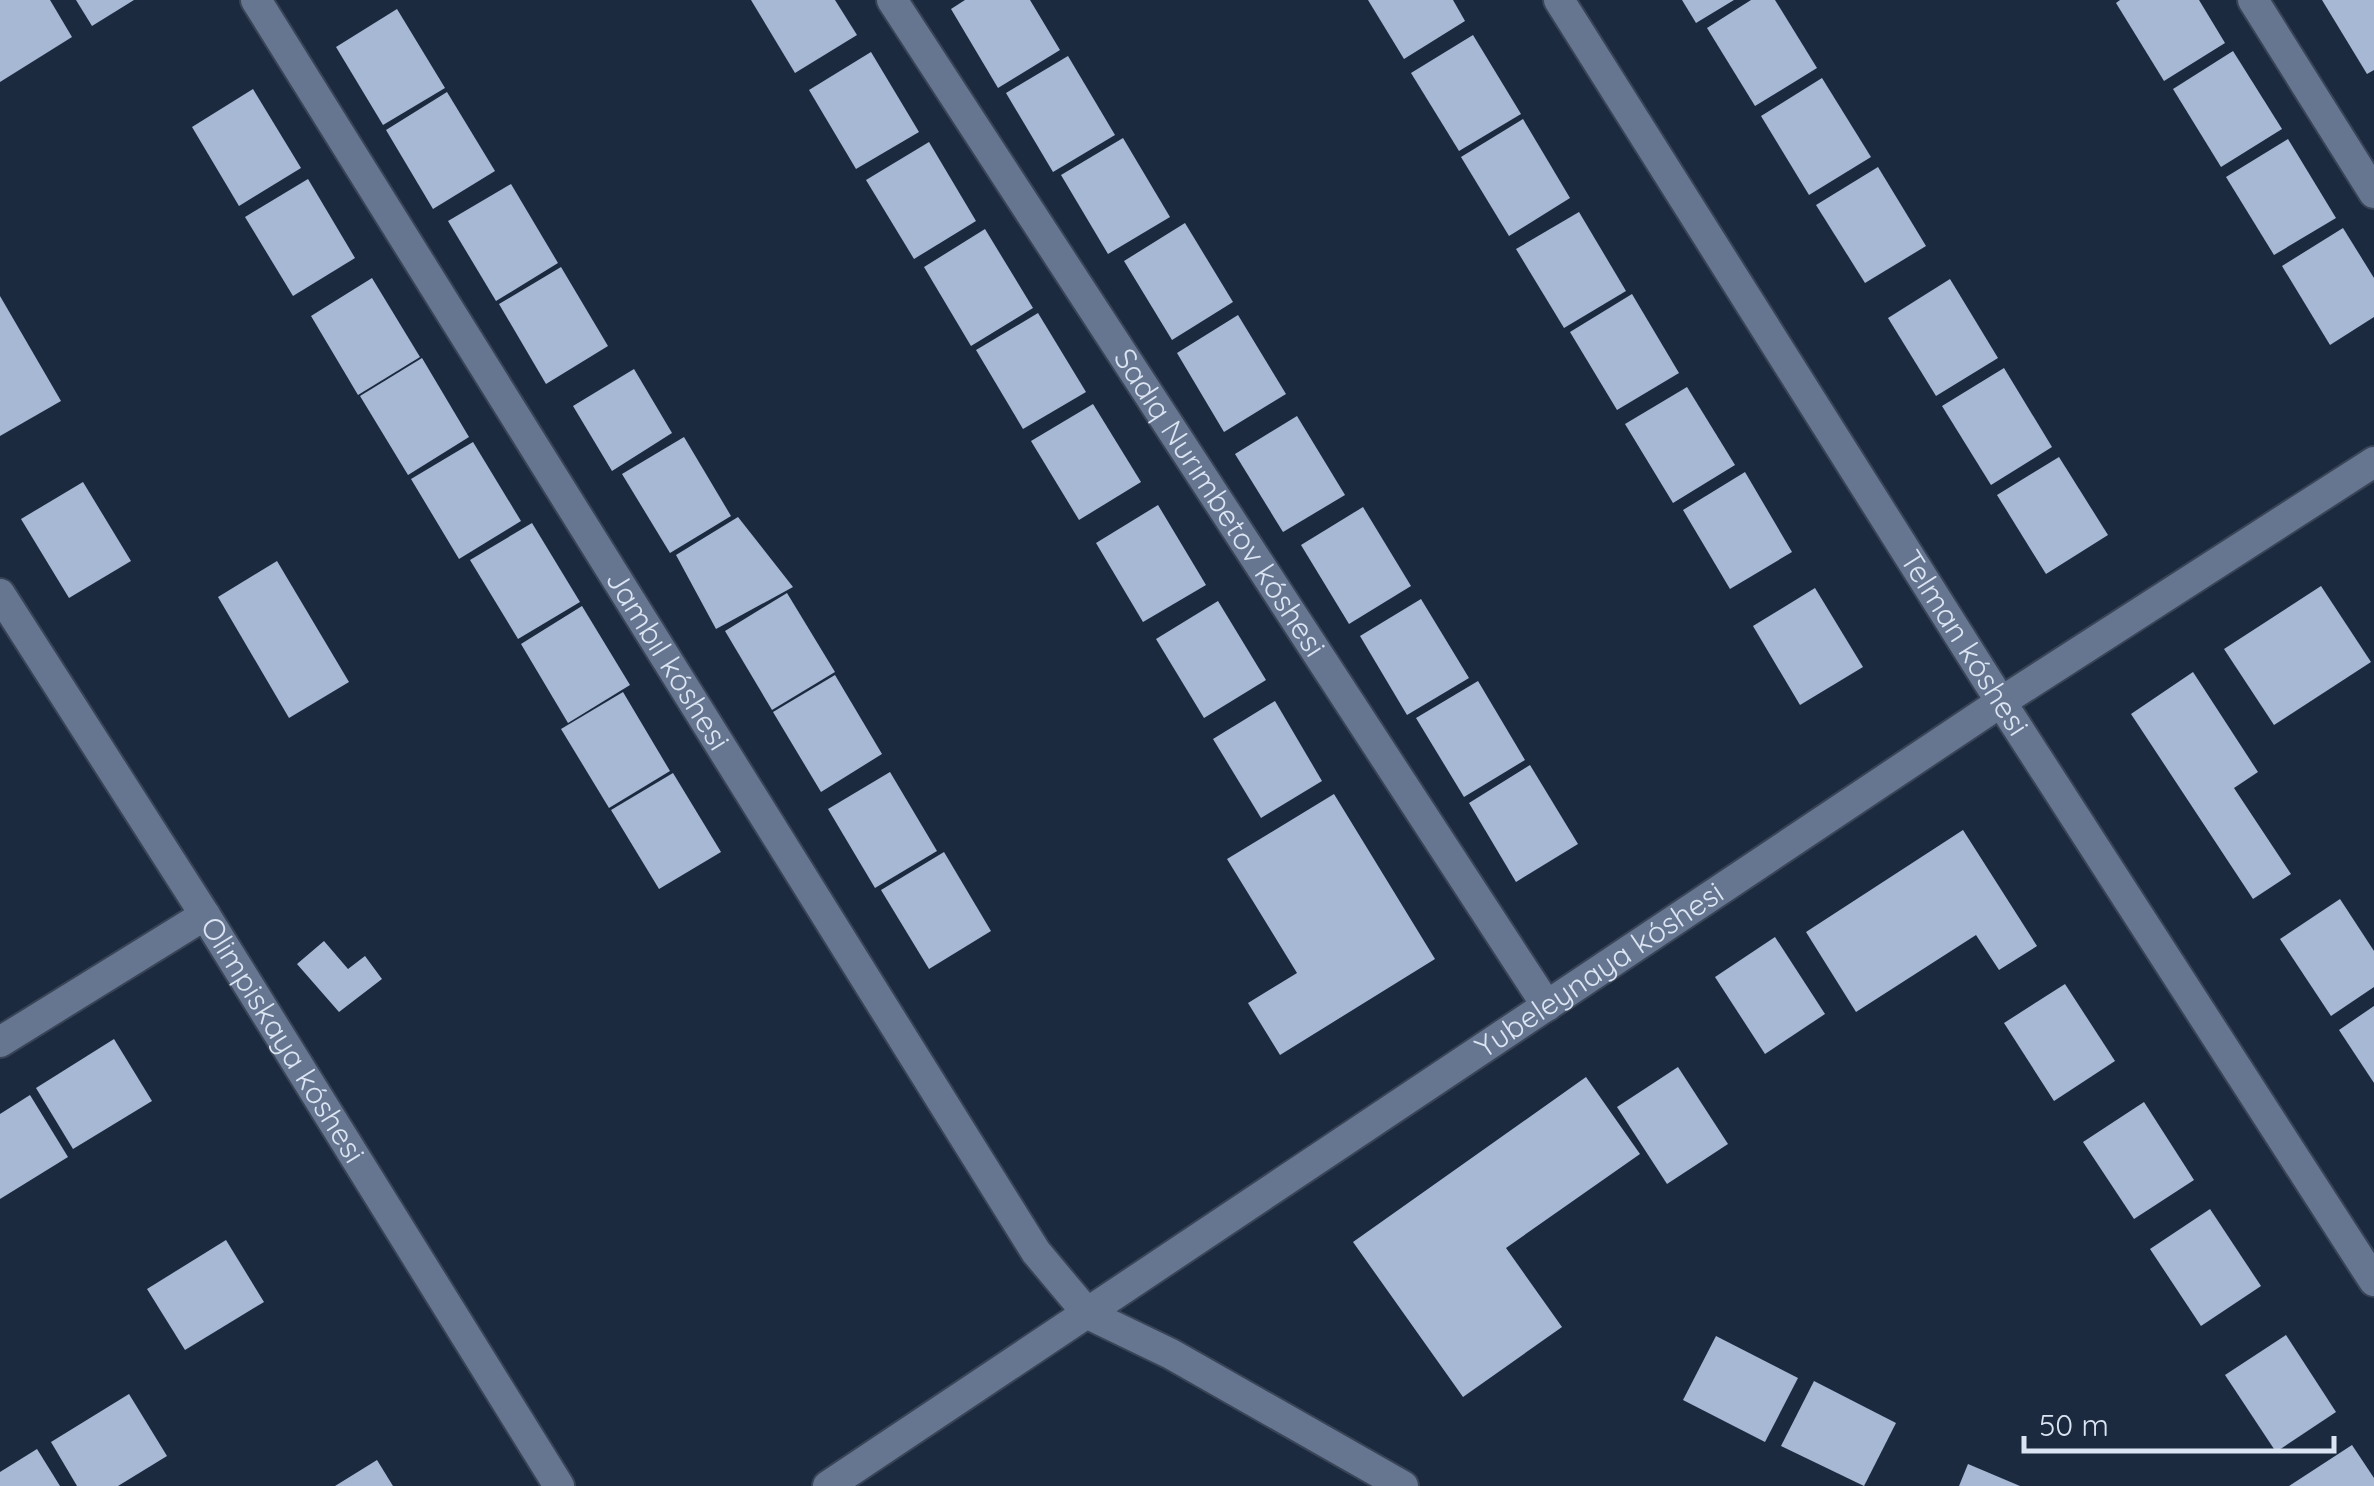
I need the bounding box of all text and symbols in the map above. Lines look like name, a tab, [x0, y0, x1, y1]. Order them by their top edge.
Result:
street label: Sadıq Nurımbetov kóshesi	[1106, 341, 1334, 664]
street label: Telman kóshesi	[1892, 543, 2038, 742]
street label: Jambıl kóshesi	[598, 563, 739, 757]
street label: Yubeleynaya kóshesi	[1468, 873, 1730, 1066]
street label: Olimpiskaya kóshesi	[193, 909, 374, 1170]
scale bar	[2024, 1391, 2334, 1453]
text: 50 m	[2039, 1406, 2109, 1444]

